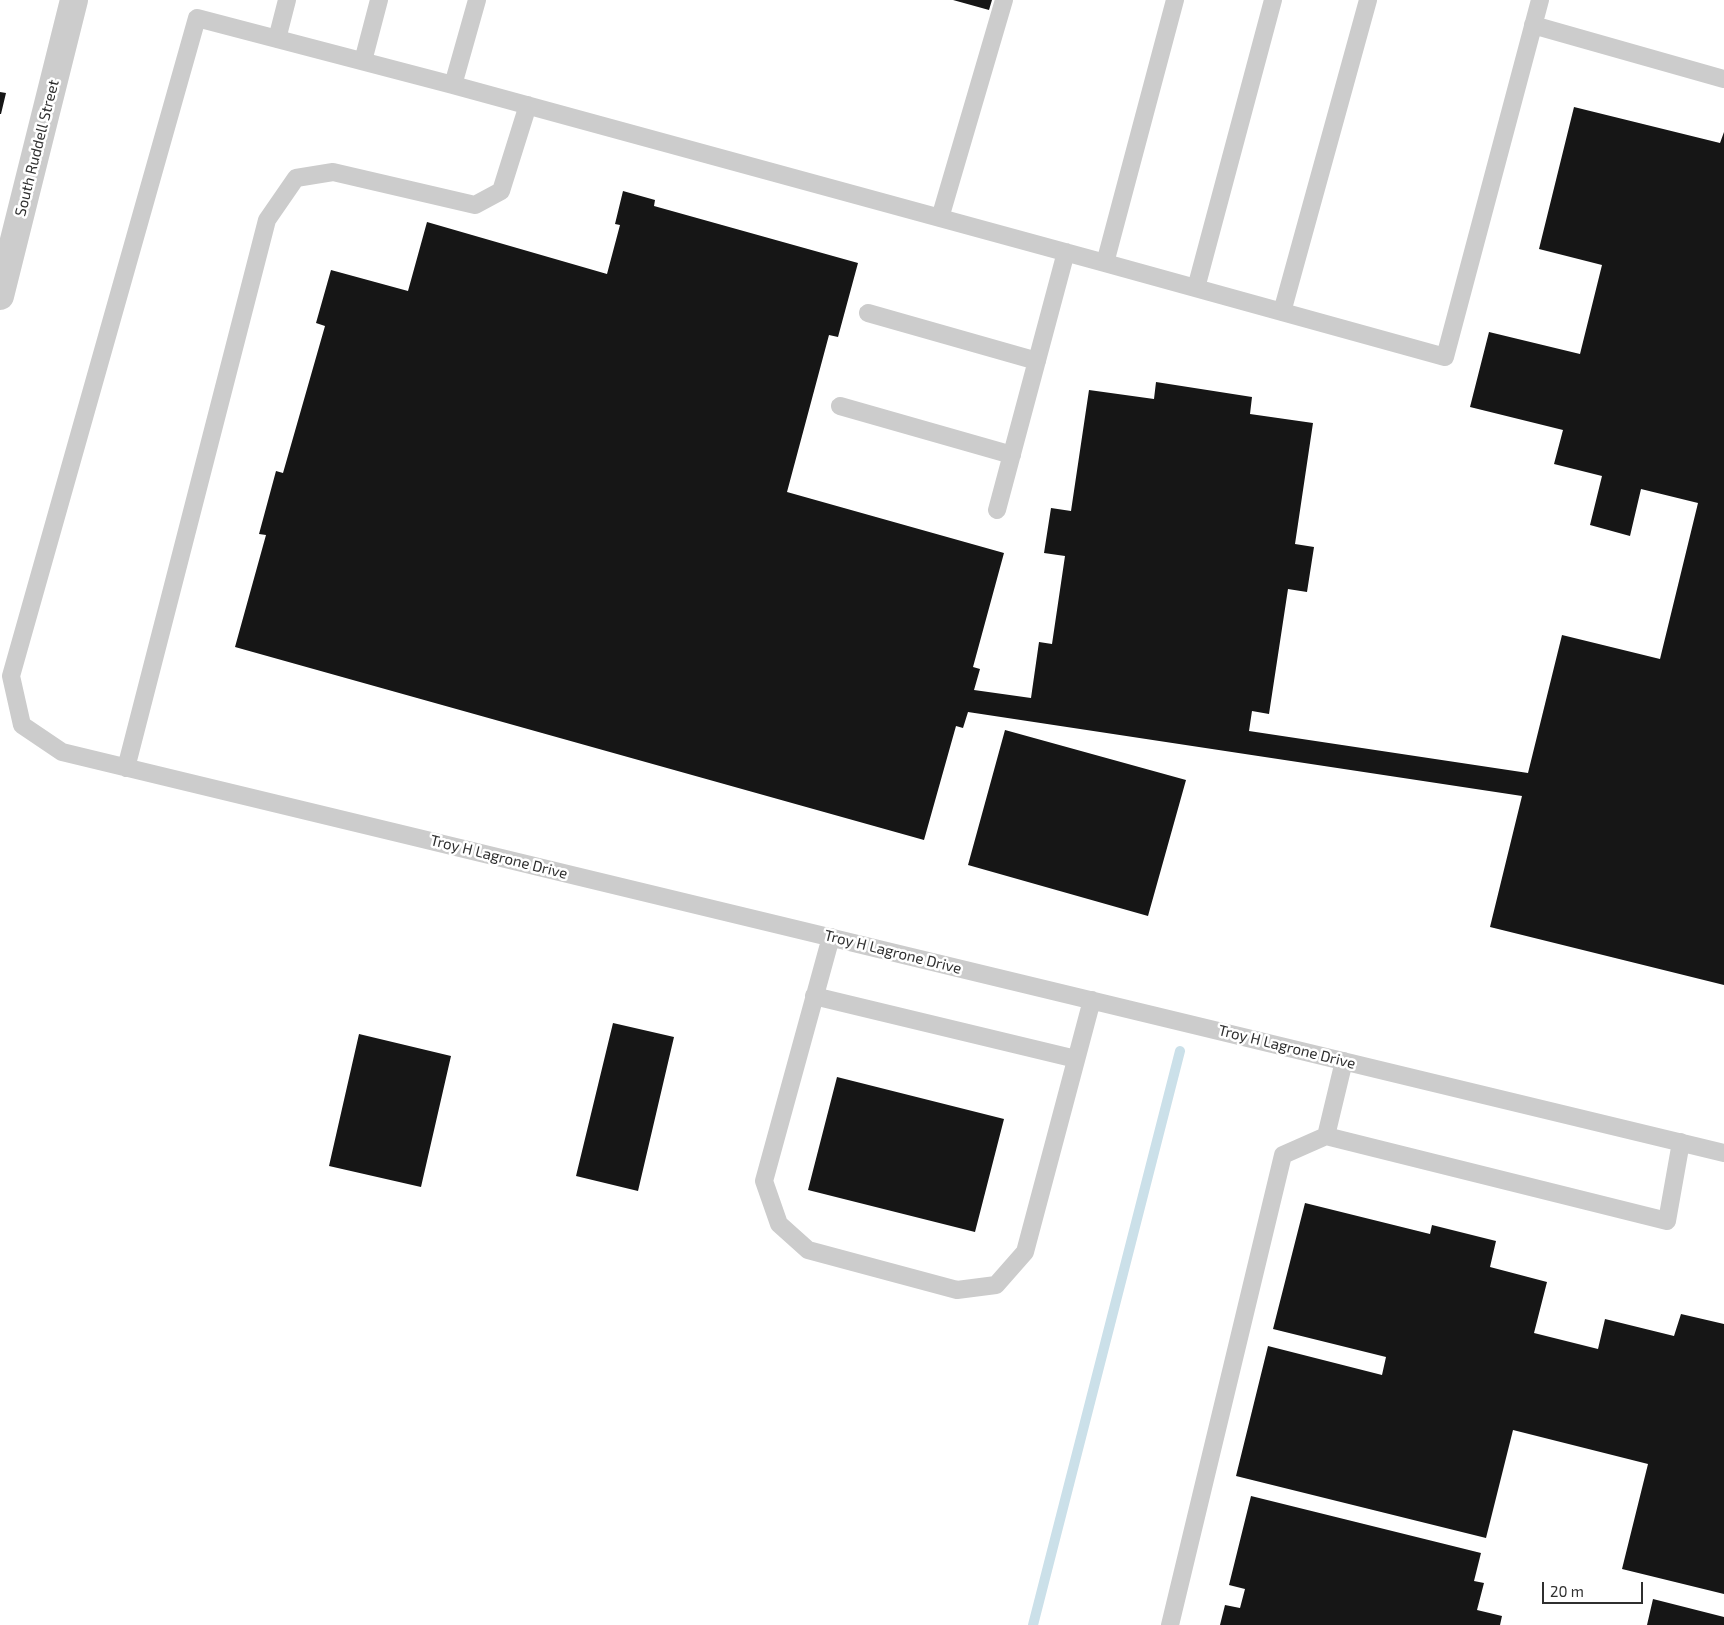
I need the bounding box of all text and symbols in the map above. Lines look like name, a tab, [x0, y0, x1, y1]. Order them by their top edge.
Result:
street label: South Ruddell Street	[11, 78, 63, 218]
street label: Troy H Lagrone Drive	[429, 831, 569, 883]
street label: Troy H Lagrone Drive	[823, 926, 963, 978]
street label: Troy H Lagrone Drive	[1217, 1021, 1357, 1073]
scale bar	[1544, 1572, 1645, 1604]
text: 20 m	[1550, 1582, 1584, 1600]

